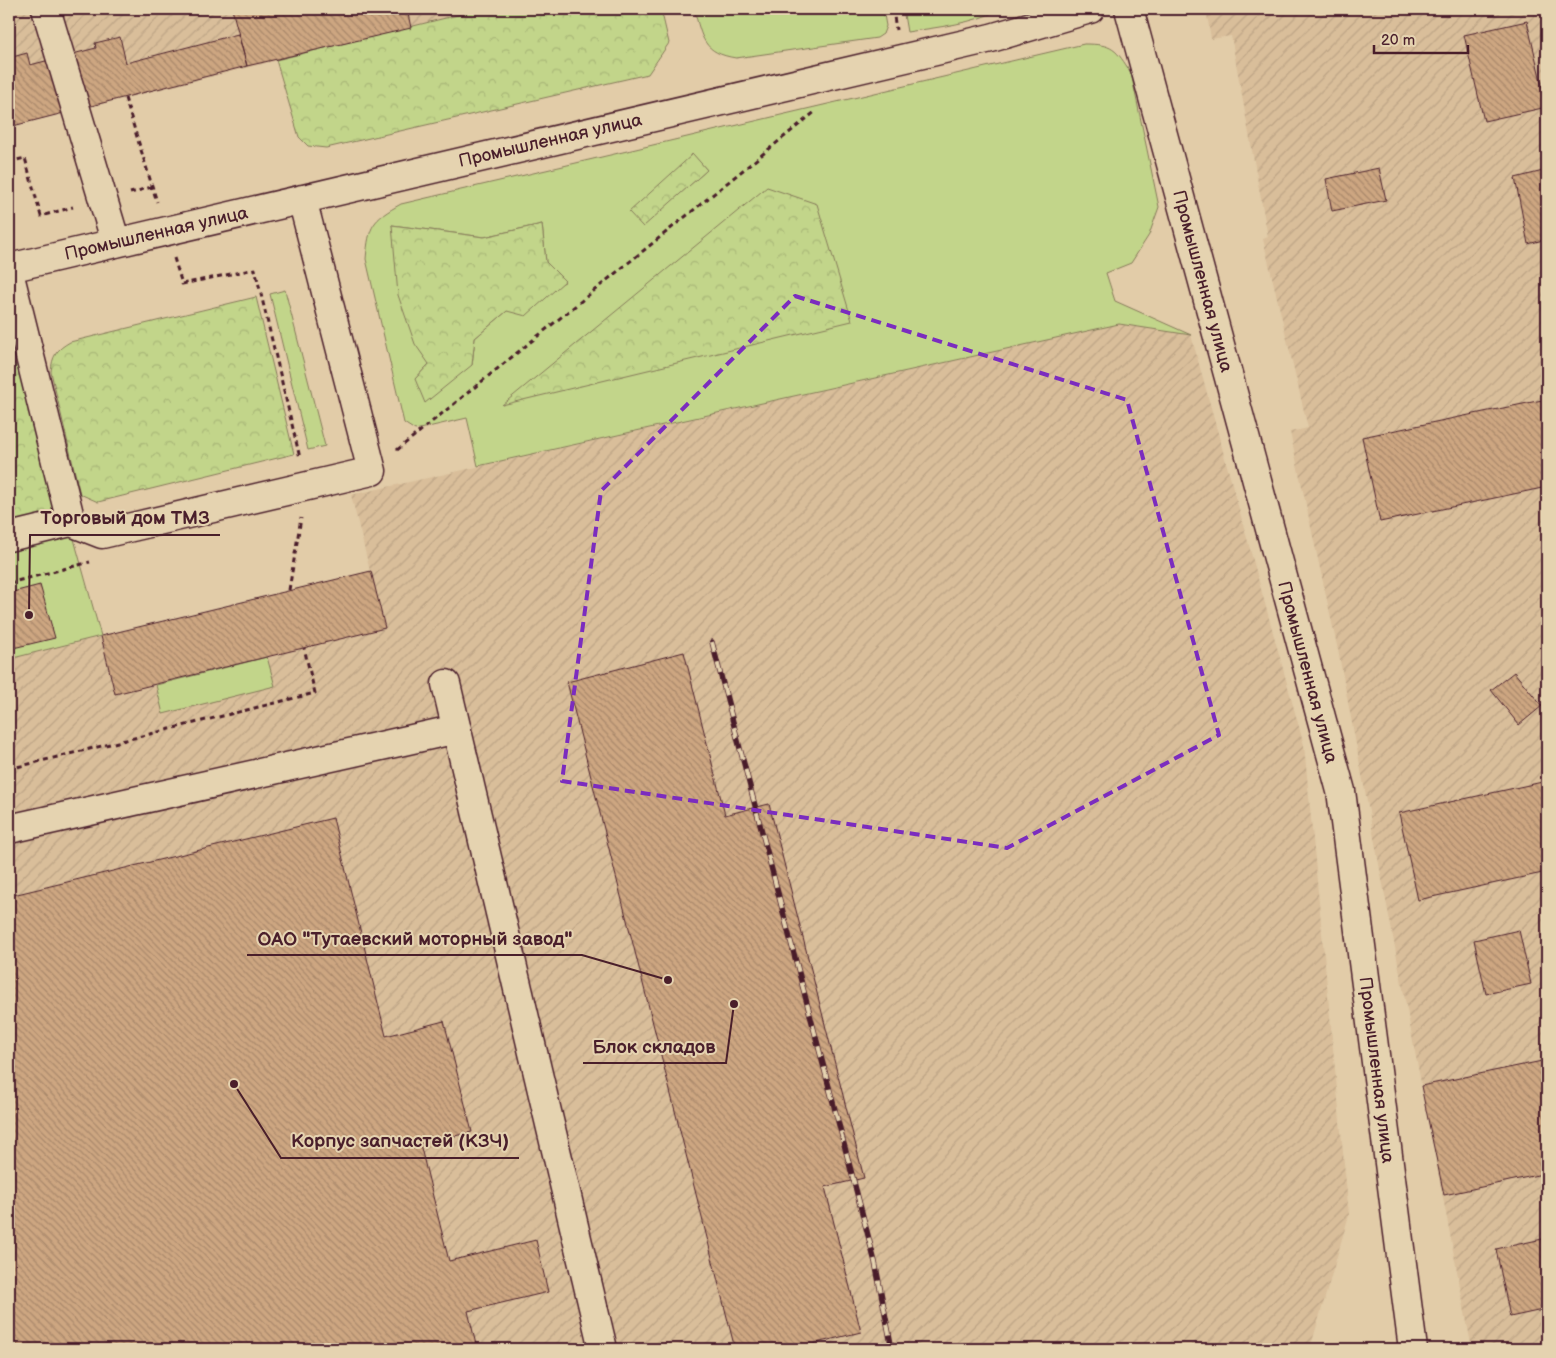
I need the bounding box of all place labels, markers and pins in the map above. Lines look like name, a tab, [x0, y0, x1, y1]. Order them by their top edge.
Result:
callout: Торговый дом ТМЗ	[30, 501, 220, 535]
callout: ОАО "Тутаевский моторный завод"	[247, 921, 582, 955]
callout: Блок складов	[583, 1029, 726, 1063]
callout: Корпус запчастей (КЗЧ)	[281, 1124, 519, 1158]

